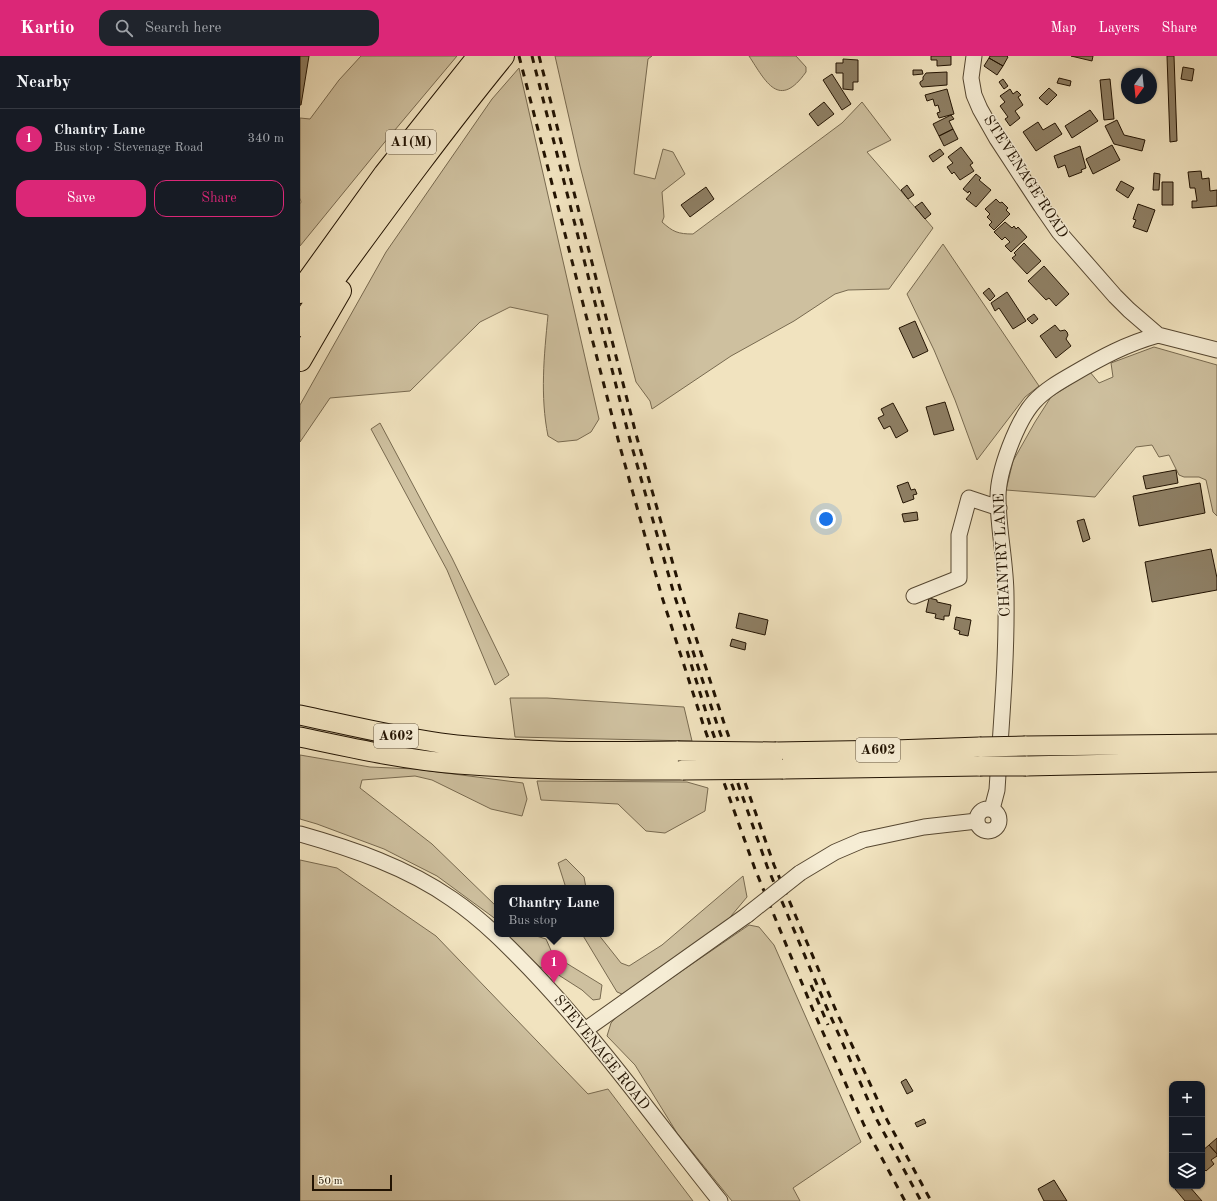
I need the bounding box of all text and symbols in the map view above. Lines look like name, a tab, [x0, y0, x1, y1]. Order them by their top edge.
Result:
search box	[99, 10, 379, 46]
icon: search	[113, 17, 135, 39]
text: Kartio	[20, 19, 75, 38]
text: Search here	[145, 21, 221, 36]
text: Map	[1051, 21, 1077, 35]
text: Layers	[1099, 21, 1140, 35]
text: Share	[1162, 21, 1197, 35]
north arrow	[1121, 68, 1157, 104]
text: Nearby	[16, 74, 71, 91]
street label: STEVENAGE ROAD	[980, 113, 1070, 241]
text: Chantry Lane	[54, 123, 145, 138]
road number: A1(M)	[386, 130, 436, 154]
text: 1	[25, 132, 33, 145]
text: 340 m	[247, 132, 284, 145]
text: Bus stop · Stevenage Road	[54, 141, 203, 154]
button: Save	[16, 180, 146, 217]
button: Share	[154, 180, 284, 217]
street label: CHANTRY LANE	[992, 493, 1014, 617]
your location	[816, 509, 836, 529]
road number: A602	[374, 724, 418, 748]
road number: A602	[856, 738, 900, 762]
popup	[494, 885, 614, 937]
text: Chantry Lane	[508, 896, 600, 911]
text: Bus stop	[508, 914, 557, 927]
pin: 1	[541, 950, 567, 983]
street label: STEVENAGE ROAD	[550, 993, 652, 1113]
map controls	[1169, 1081, 1205, 1189]
button: +	[1169, 1081, 1205, 1117]
button: −	[1169, 1117, 1205, 1153]
button: layers	[1169, 1153, 1205, 1189]
scale bar	[312, 1173, 392, 1192]
text: 50 m	[318, 1176, 343, 1187]

